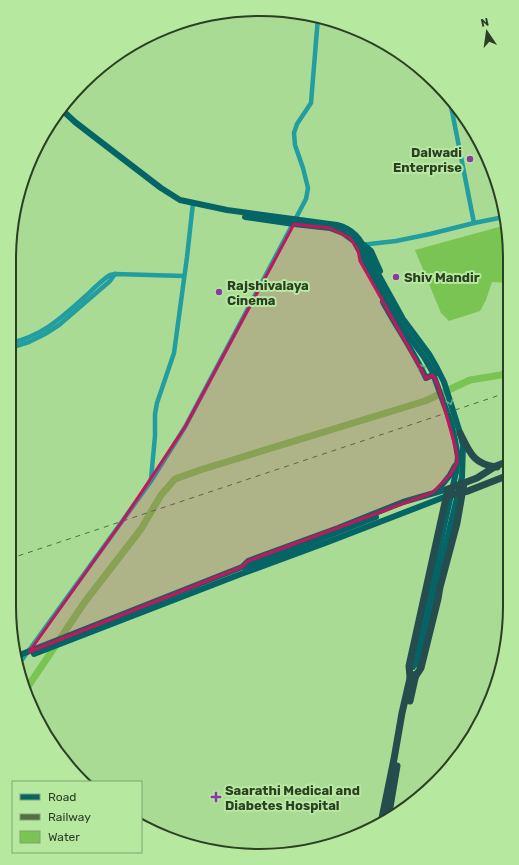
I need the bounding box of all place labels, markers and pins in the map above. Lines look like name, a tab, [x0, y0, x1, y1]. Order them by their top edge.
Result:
place label: Dalwadi Enterprise	[393, 145, 462, 175]
marker: Dalwadi Enterprise	[465, 154, 475, 164]
place label: Shiv Mandir	[404, 270, 480, 285]
marker: Shiv Mandir	[391, 272, 401, 282]
place label: Rajshivalaya Cinema	[227, 278, 309, 308]
marker: Rajshivalaya Cinema	[214, 287, 224, 297]
place label: Saarathi Medical and Diabetes Hospital	[225, 783, 360, 813]
marker: Saarathi Medical and Diabetes Hospital	[210, 791, 222, 803]

